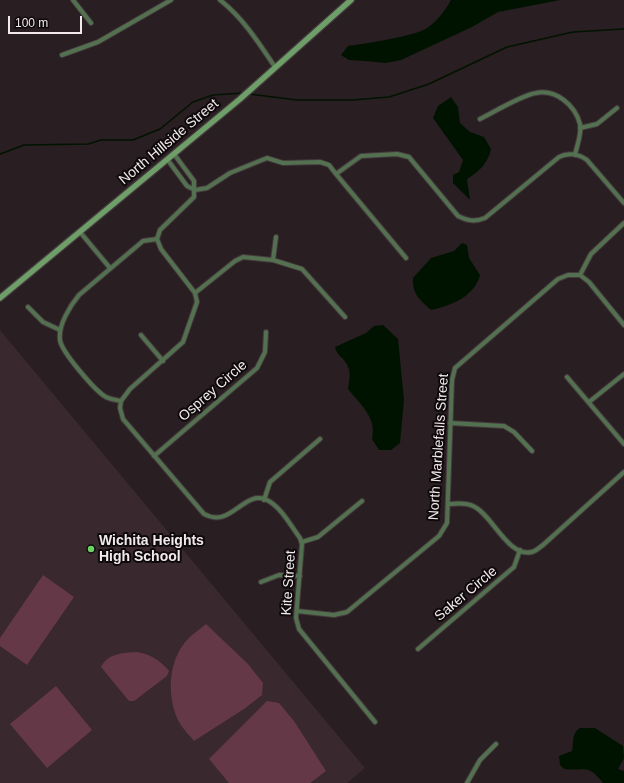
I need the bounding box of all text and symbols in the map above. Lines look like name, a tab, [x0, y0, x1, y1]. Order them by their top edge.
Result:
scale bar	[10, 8, 84, 34]
text: 100 m	[15, 16, 48, 30]
street label: North Hillside Street	[116, 96, 222, 188]
street label: Osprey Circle	[175, 357, 251, 425]
street label: North Marblefalls Street	[425, 373, 453, 521]
place label: Wichita Heights High School	[99, 533, 204, 566]
marker: Wichita Heights High School	[86, 544, 96, 554]
street label: Kite Street	[278, 550, 300, 616]
street label: Saker Circle	[431, 563, 501, 625]

